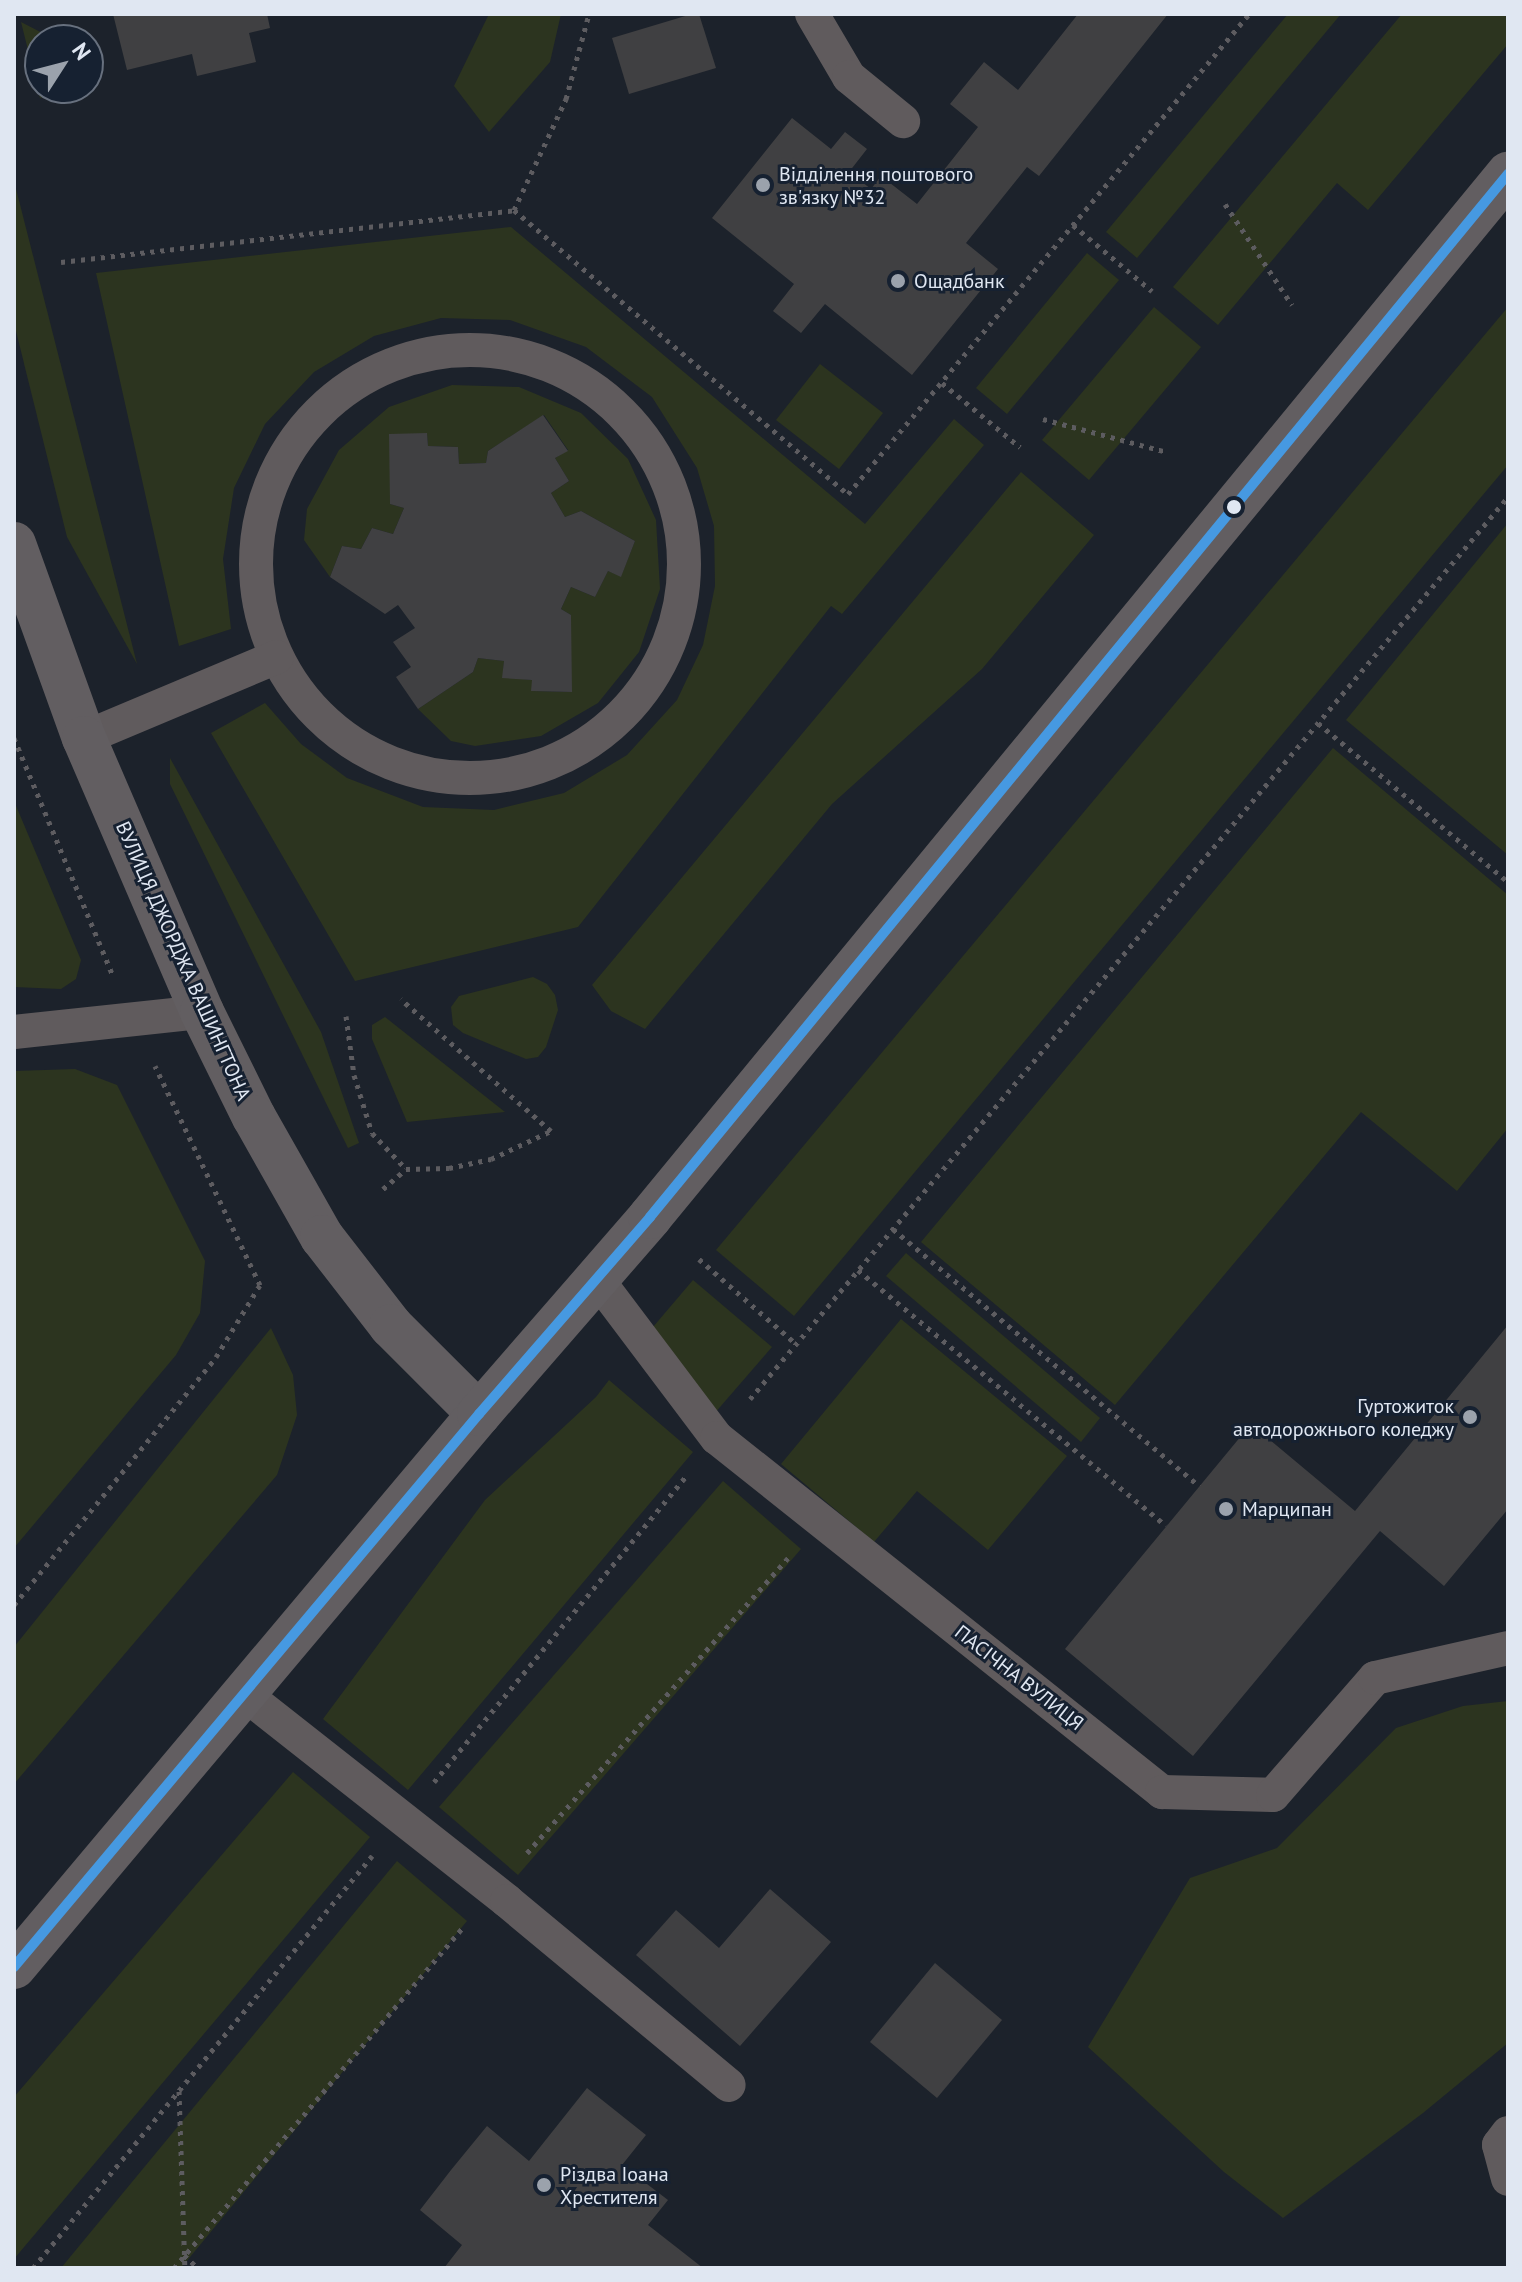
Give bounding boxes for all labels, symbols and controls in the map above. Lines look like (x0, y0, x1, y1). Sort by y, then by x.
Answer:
north arrow (24, 24, 104, 104)
text: N (66, 37, 97, 65)
place label: Відділення поштового зв'язку №32 (779, 162, 973, 209)
marker: Відділення поштового зв'язку №32 (754, 176, 772, 194)
place label: Ощадбанк (914, 269, 1004, 293)
marker: Ощадбанк (889, 272, 907, 290)
unlabelled marker (1226, 499, 1242, 515)
street label: ВУЛИЦЯ ДЖОРДЖА ВАШИНГТОНА (110, 817, 256, 1105)
place label: Гуртожиток автодорожнього коледжу (1233, 1394, 1454, 1441)
marker: Гуртожиток автодорожнього коледжу (1461, 1408, 1479, 1426)
place label: Марципан (1242, 1497, 1332, 1521)
marker: Марципан (1217, 1500, 1235, 1518)
street label: ПАСІЧНА ВУЛИЦЯ (950, 1620, 1088, 1736)
place label: Різдва Іоана Хрестителя (560, 2162, 669, 2209)
marker: Різдва Іоана Хрестителя (535, 2176, 553, 2194)

